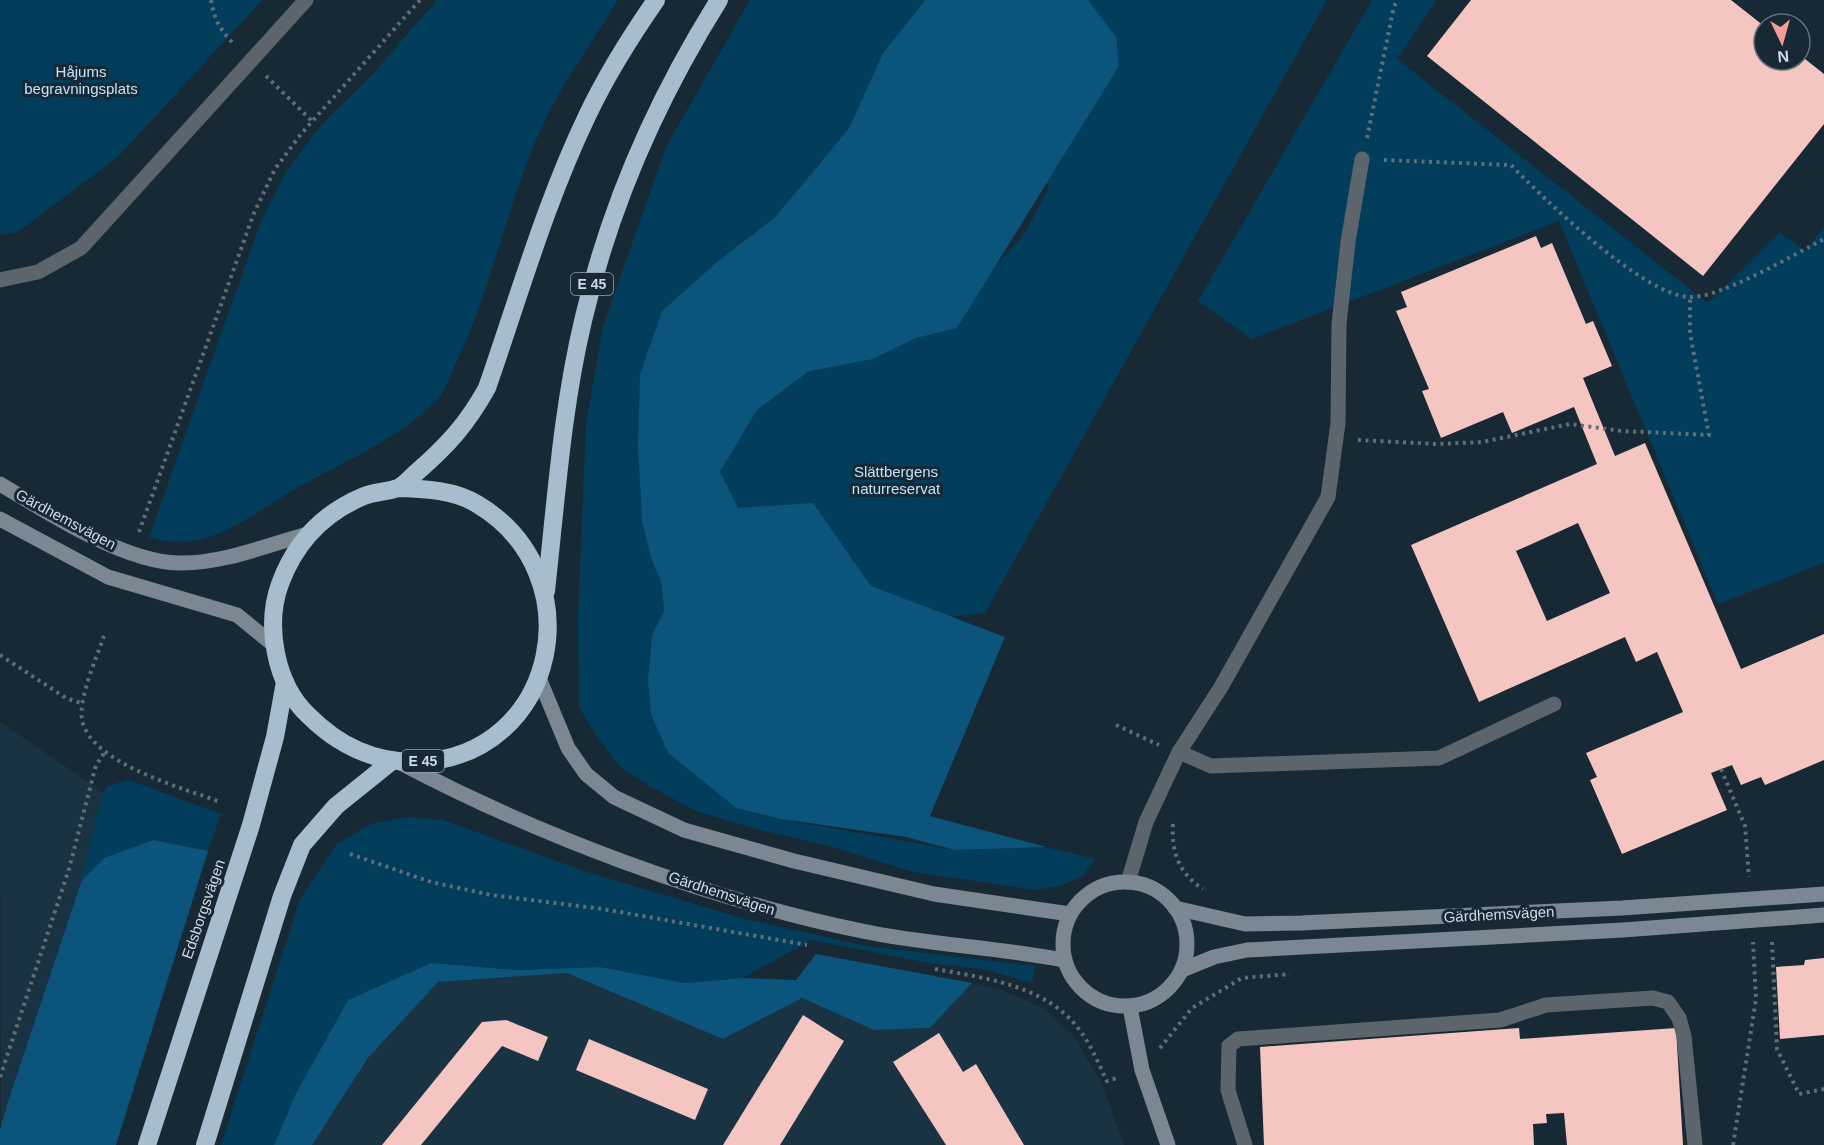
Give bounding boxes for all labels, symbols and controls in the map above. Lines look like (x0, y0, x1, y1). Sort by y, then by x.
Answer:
north arrow (1752, 12, 1812, 72)
text: N (1777, 47, 1790, 65)
park label: Håjums begravningsplats (24, 63, 138, 97)
road number: E 45 (571, 273, 613, 295)
park label: Slättbergens naturreservat (852, 463, 941, 497)
street label: Gärdhemsvägen (13, 485, 119, 553)
road number: E 45 (402, 750, 444, 772)
street label: Edsborgsvägen (178, 857, 228, 961)
street label: Gärdhemsvägen (667, 868, 777, 918)
street label: Gärdhemsvägen (1443, 903, 1555, 925)

